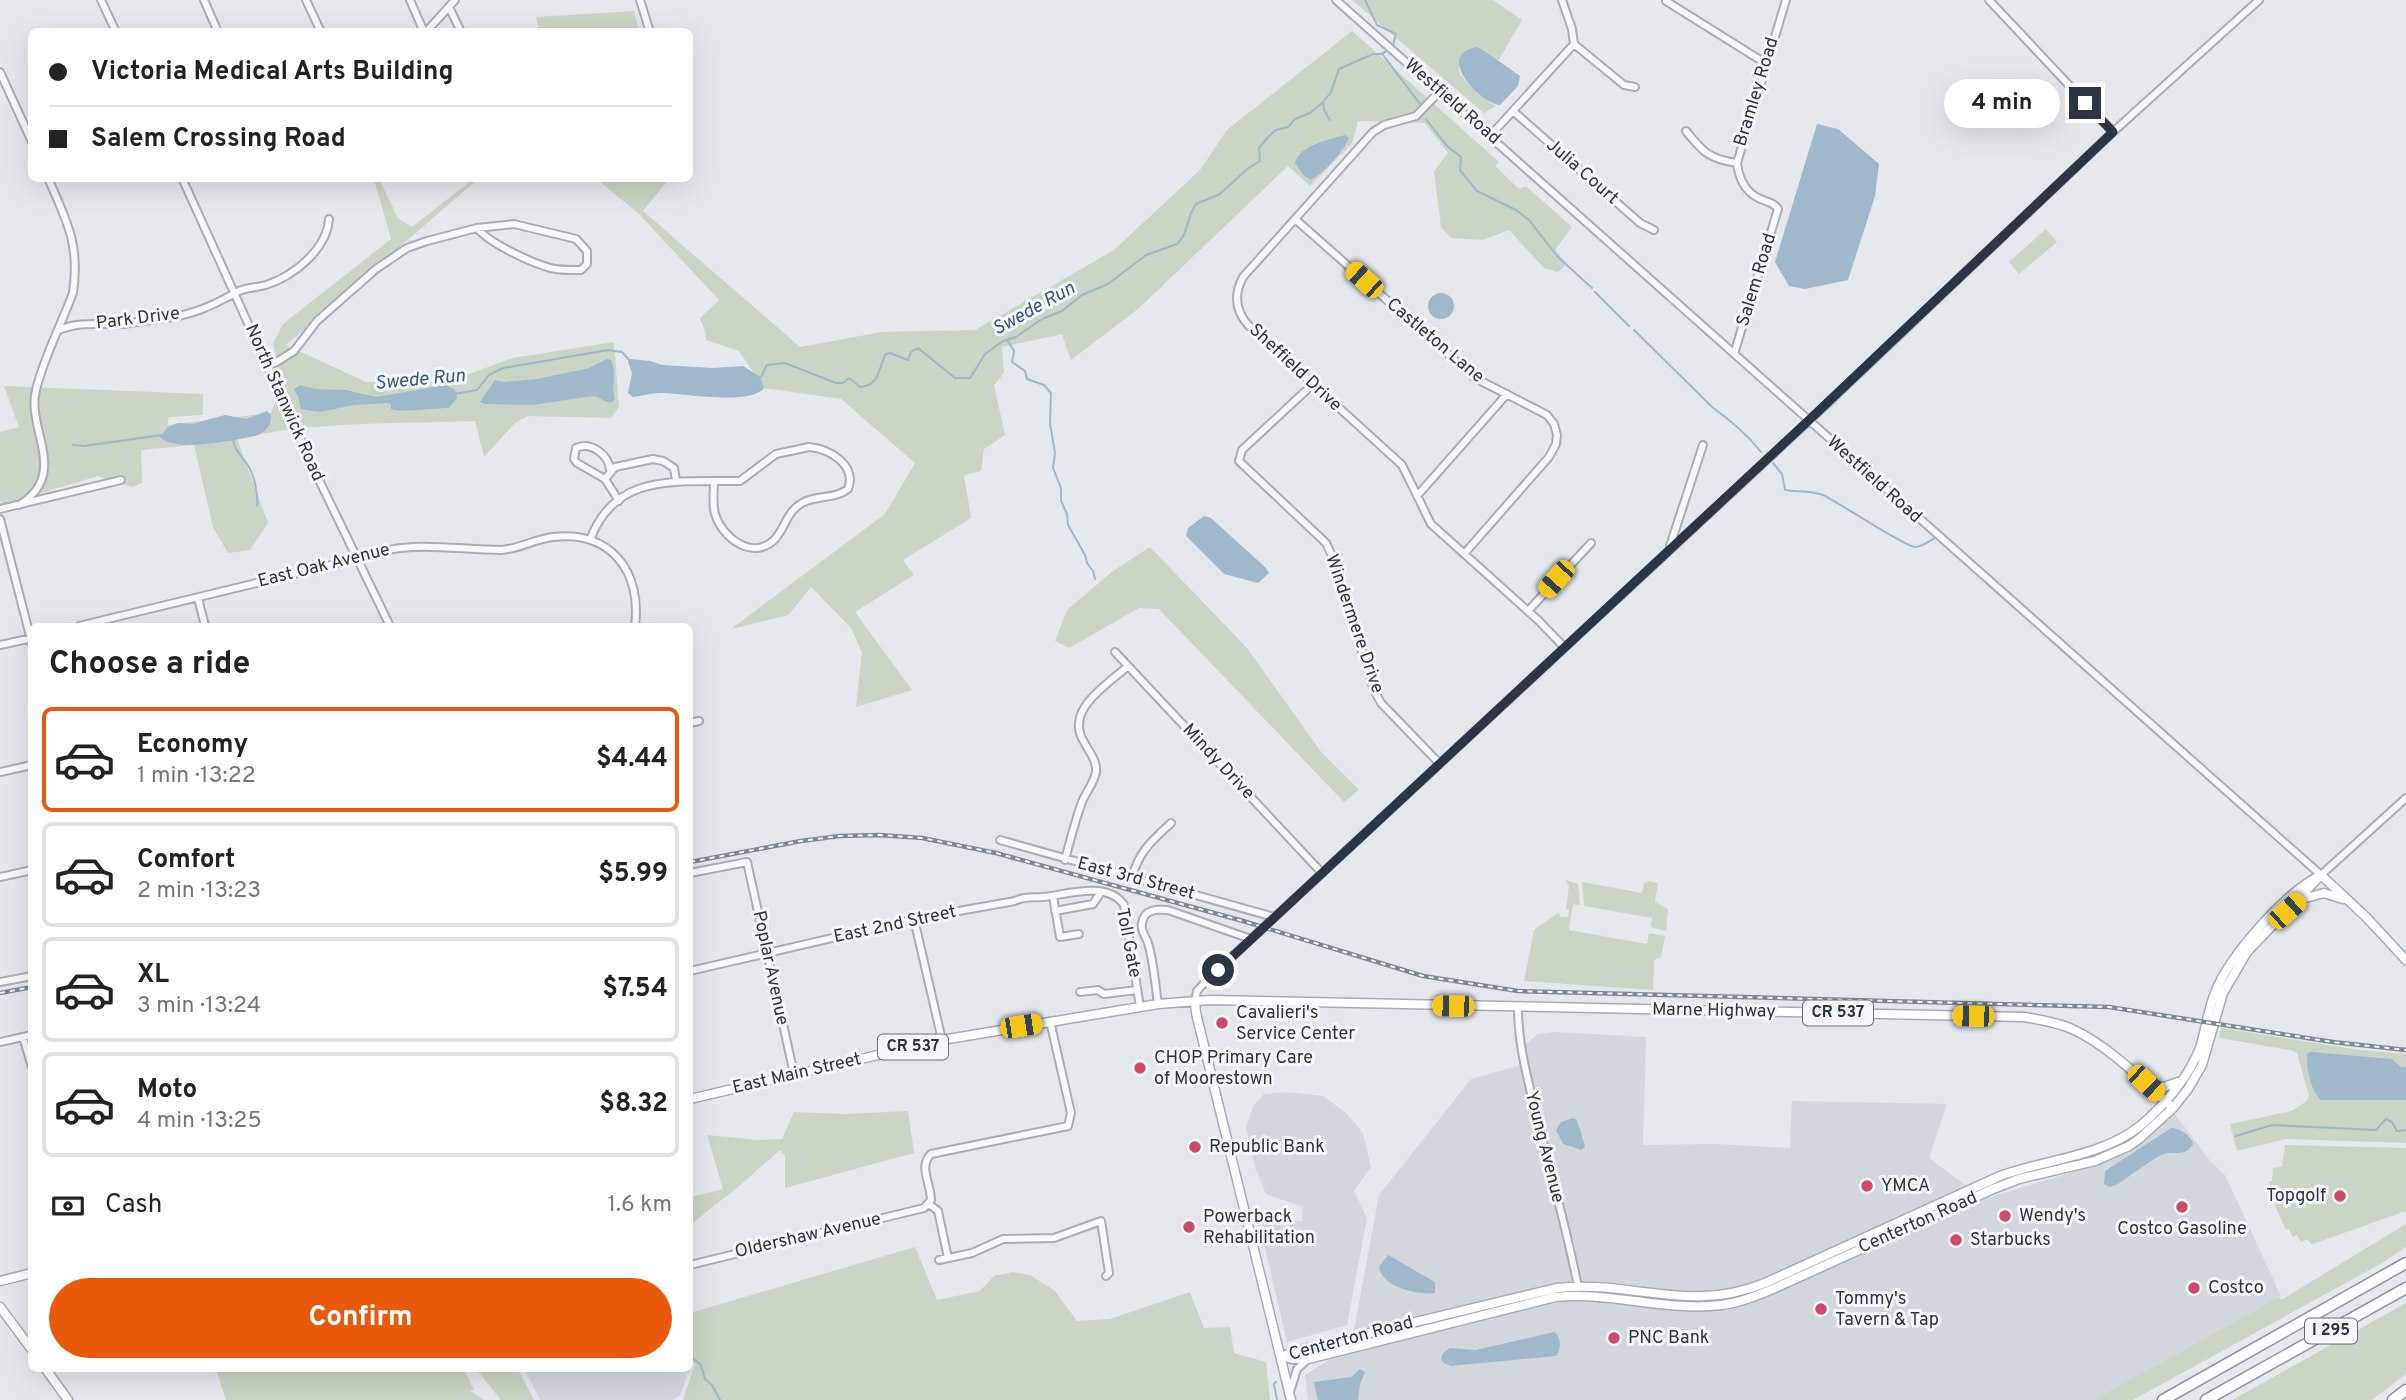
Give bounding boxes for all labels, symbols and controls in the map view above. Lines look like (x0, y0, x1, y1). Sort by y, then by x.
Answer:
street label: Bramley Road (1729, 35, 1785, 149)
street label: Westfield Road (1399, 54, 1505, 150)
text: Victoria Medical Arts Building (91, 56, 453, 89)
callout: 4 min (1945, 78, 2060, 128)
route end (2069, 87, 2101, 119)
text: 4 min (1972, 89, 2032, 118)
text: Salem Crossing Road (91, 123, 346, 156)
street label: Julia Court (1541, 134, 1623, 210)
street label: Salem Road (1732, 231, 1782, 329)
car (1342, 258, 1387, 302)
water label: Swede Run (989, 276, 1080, 341)
street label: Castleton Lane (1381, 293, 1489, 389)
street label: Park Drive (95, 302, 181, 336)
street label: Sheffield Drive (1244, 319, 1346, 417)
street label: North Stanwick Road (239, 321, 329, 485)
water label: Swede Run (374, 364, 467, 396)
street label: Westfield Road (1822, 431, 1926, 529)
street label: East Oak Avenue (256, 539, 392, 593)
street label: Windermere Drive (1319, 551, 1389, 697)
car (1535, 556, 1578, 602)
text: Choose a ride (49, 645, 250, 685)
street label: Mindy Drive (1177, 719, 1259, 805)
icon: car (53, 728, 116, 791)
text: Economy (137, 729, 248, 762)
text: $4.44 (596, 743, 668, 776)
text: 1 min · 13:22 (137, 762, 256, 791)
icon: car (53, 843, 116, 906)
text: Comfort (137, 844, 235, 877)
street label: East 3rd Street (1075, 852, 1197, 906)
text: $5.99 (598, 858, 668, 891)
text: 2 min · 13:23 (137, 877, 261, 906)
car (2265, 889, 2310, 933)
street label: East 2nd Street (832, 901, 958, 949)
street label: Toll Gate (1110, 906, 1146, 980)
street label: Poplar Avenue (747, 909, 793, 1027)
route start (1202, 954, 1234, 986)
icon: car (53, 958, 116, 1021)
text: XL (137, 959, 169, 992)
text: $7.54 (602, 973, 668, 1006)
text: 3 min · 13:24 (137, 992, 261, 1021)
car (1432, 995, 1475, 1017)
street label: Marne Highway (1652, 998, 1776, 1024)
road number: CR 537 (1803, 1001, 1873, 1026)
place label: Cavalieri's Service Center (1236, 1002, 1355, 1046)
car (1952, 1005, 1995, 1027)
car (999, 1012, 1044, 1040)
marker: Cavalieri's Service Center (1214, 1015, 1230, 1031)
road number: CR 537 (878, 1035, 948, 1060)
place label: CHOP Primary Care of Moorestown (1154, 1047, 1313, 1091)
street label: East Main Street (730, 1048, 864, 1100)
marker: CHOP Primary Care of Moorestown (1132, 1060, 1148, 1076)
car (2124, 1061, 2169, 1105)
icon: car (53, 1073, 116, 1136)
text: Moto (137, 1074, 197, 1107)
text: $8.32 (599, 1088, 668, 1121)
street label: Young Avenue (1519, 1089, 1569, 1205)
text: 4 min · 13:25 (137, 1107, 262, 1136)
place label: Republic Bank (1209, 1136, 1325, 1159)
marker: Republic Bank (1187, 1139, 1203, 1155)
place label: YMCA (1881, 1175, 1930, 1198)
marker: YMCA (1859, 1178, 1875, 1194)
place label: Topgolf (2266, 1185, 2326, 1208)
street label: Centerton Road (1855, 1186, 1981, 1260)
icon: cash (49, 1187, 87, 1225)
marker: Topgolf (2332, 1188, 2348, 1204)
text: Cash (105, 1189, 162, 1222)
text: 1.6 km (607, 1191, 672, 1220)
marker: Costco Gasoline (2174, 1199, 2190, 1215)
place label: Wendy's (2019, 1205, 2086, 1228)
place label: Powerback Rehabilitation (1203, 1206, 1315, 1250)
street label: Oldershaw Avenue (733, 1208, 883, 1264)
marker: Wendy's (1997, 1208, 2013, 1224)
place label: Costco Gasoline (2117, 1218, 2247, 1241)
marker: Powerback Rehabilitation (1181, 1219, 1197, 1235)
place label: Starbucks (1970, 1229, 2051, 1252)
marker: Starbucks (1948, 1232, 1964, 1248)
place label: Costco (2208, 1277, 2264, 1300)
button: Confirm (49, 1278, 672, 1358)
marker: Costco (2186, 1280, 2202, 1296)
place label: Tommy's Tavern & Tap (1835, 1288, 1939, 1332)
marker: Tommy's Tavern & Tap (1813, 1301, 1829, 1317)
street label: Centerton Road (1286, 1311, 1416, 1367)
road number: I 295 (2305, 1318, 2357, 1344)
place label: PNC Bank (1628, 1327, 1709, 1350)
marker: PNC Bank (1606, 1330, 1622, 1346)

